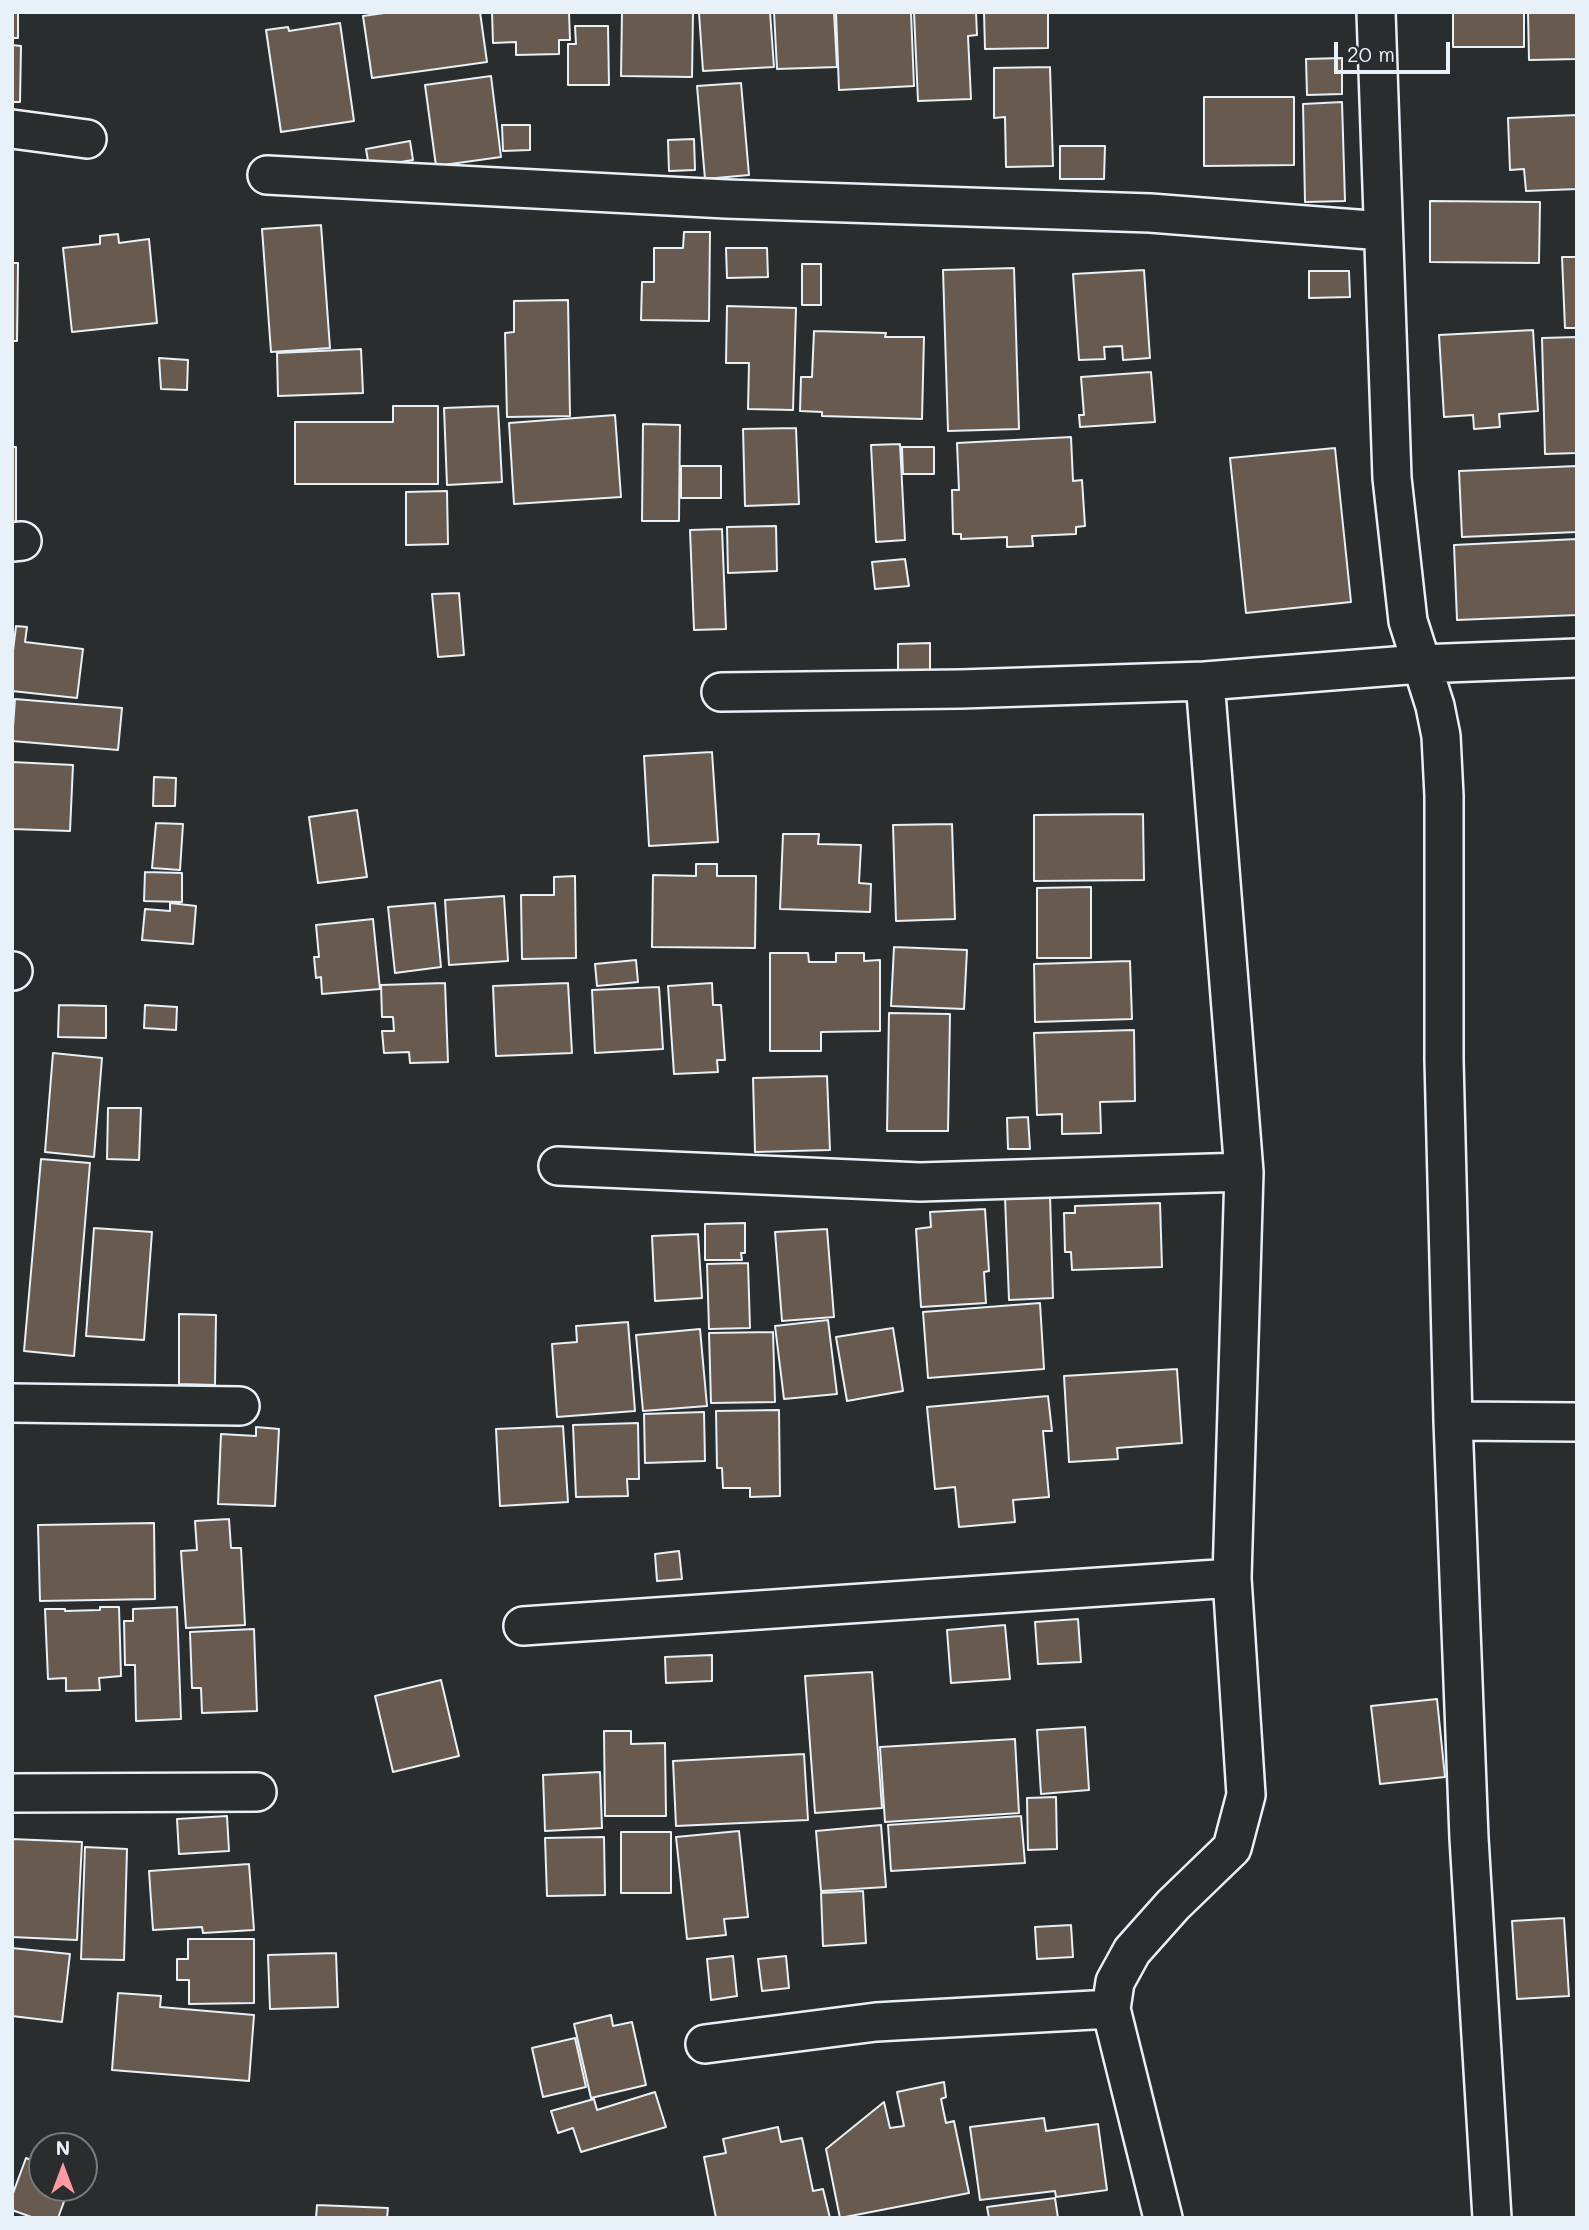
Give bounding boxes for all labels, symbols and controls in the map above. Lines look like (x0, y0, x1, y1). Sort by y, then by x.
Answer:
scale bar (1337, 28, 1452, 72)
text: 20 m (1347, 40, 1395, 67)
north arrow (28, 2132, 98, 2202)
text: N (56, 2135, 70, 2160)

